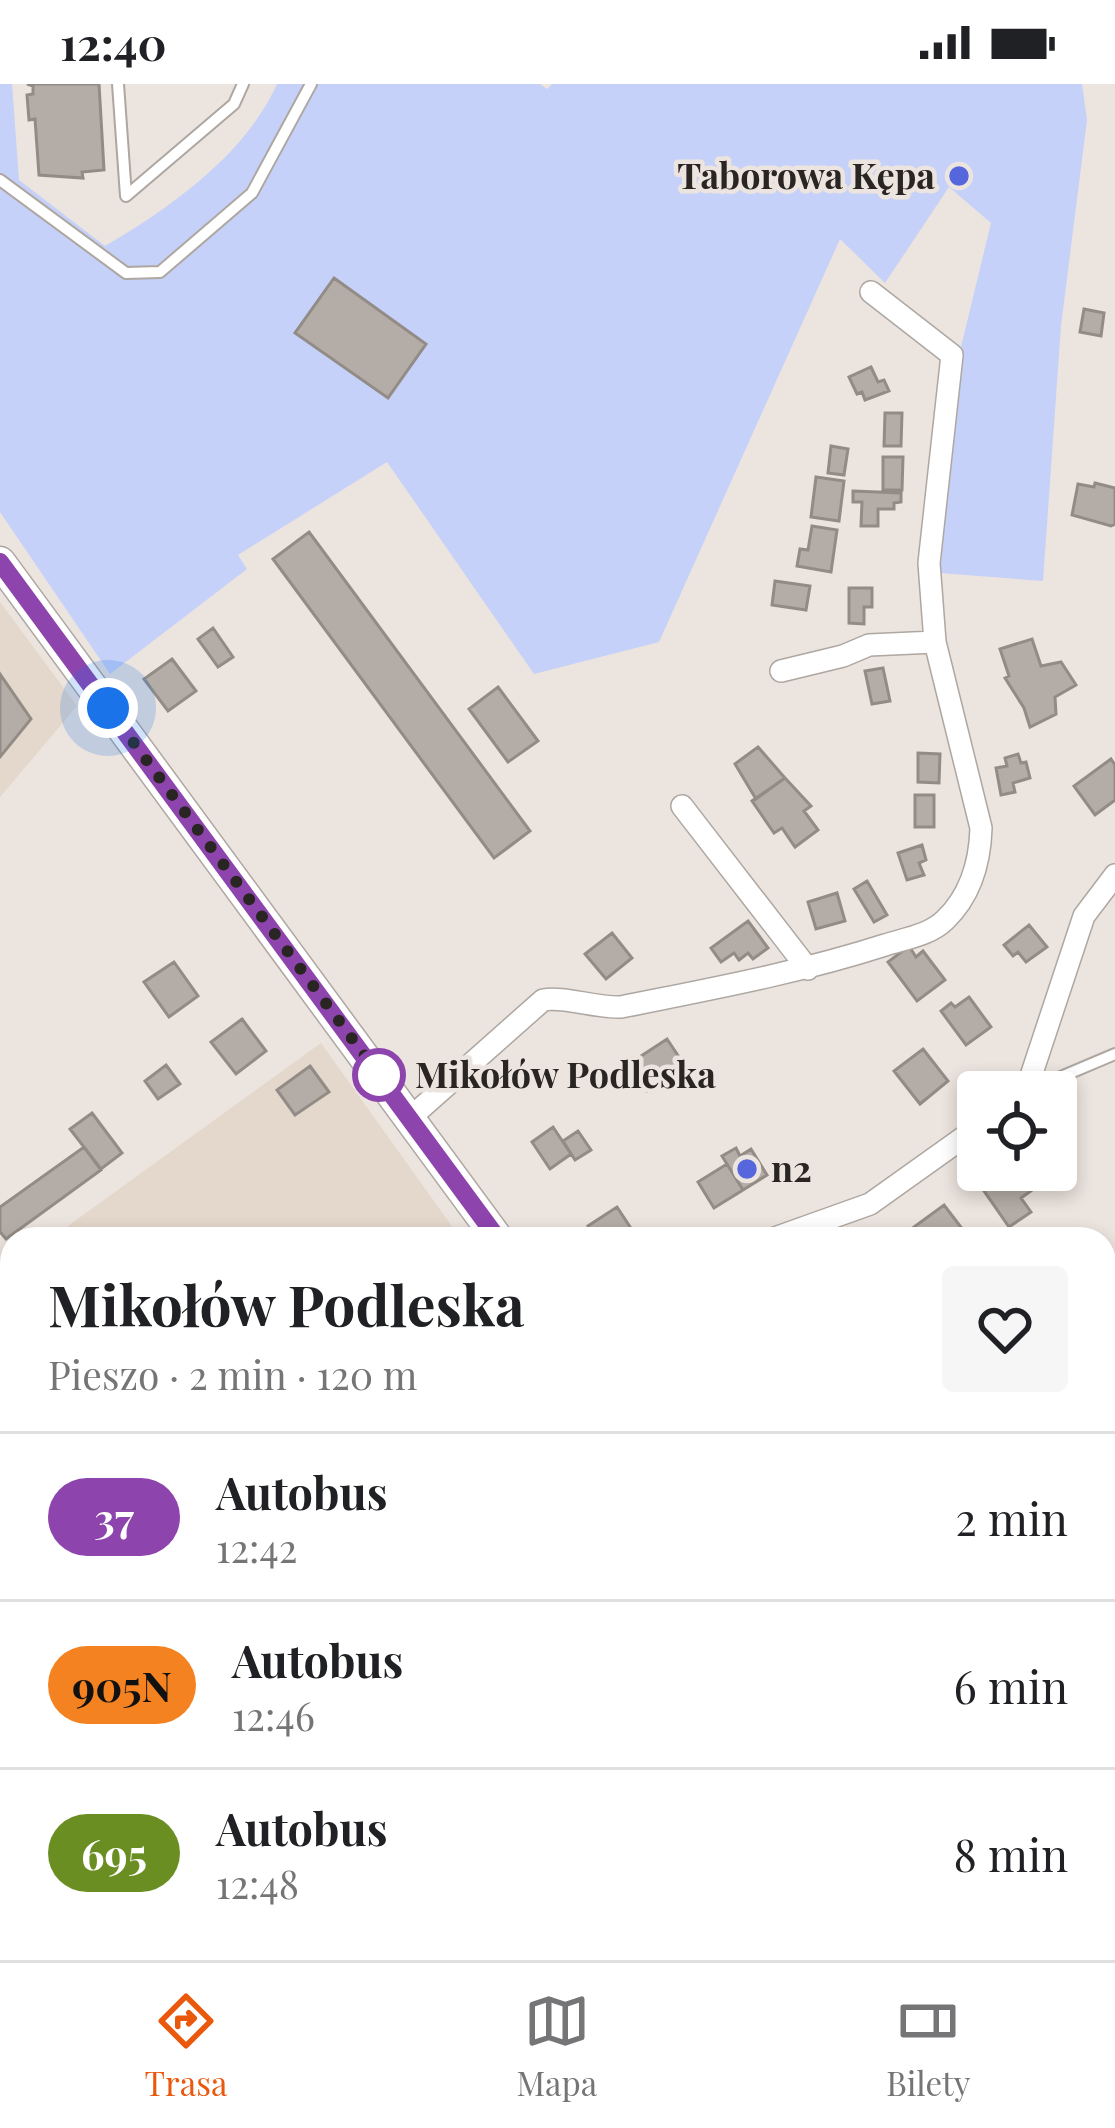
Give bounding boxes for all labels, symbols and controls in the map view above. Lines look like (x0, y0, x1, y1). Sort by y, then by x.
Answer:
text: 12:40 (60, 12, 167, 72)
place label: Taborowa Kępa (677, 150, 935, 198)
marker: Taborowa Kępa (946, 163, 972, 189)
your location (78, 678, 138, 738)
place label: Mikołów Podleska (415, 1049, 716, 1097)
marker: Mikołów Podleska (354, 1050, 404, 1100)
map controls (957, 1071, 1077, 1191)
button: locate (957, 1071, 1077, 1191)
place label: n2 (771, 1143, 812, 1191)
marker: n2 (734, 1156, 760, 1182)
text: Mikołów Podleska (48, 1265, 524, 1341)
button: heart (942, 1266, 1068, 1392)
text: Pieszo · 2 min · 120 m (48, 1348, 417, 1400)
text: Autobus (216, 1461, 387, 1521)
text: 2 min (955, 1487, 1068, 1547)
text: 37 (94, 1489, 134, 1545)
text: 12:42 (216, 1521, 297, 1573)
text: Autobus (232, 1629, 403, 1689)
text: 6 min (954, 1655, 1068, 1715)
text: 905N (72, 1657, 172, 1713)
text: 12:46 (232, 1689, 315, 1741)
text: Autobus (216, 1797, 387, 1857)
text: 8 min (953, 1823, 1068, 1883)
text: 695 (81, 1825, 147, 1881)
text: 12:48 (216, 1857, 299, 1909)
tab: Trasa (145, 1988, 227, 2104)
tab: Mapa (517, 1988, 597, 2104)
tab: Bilety (886, 1988, 970, 2104)

